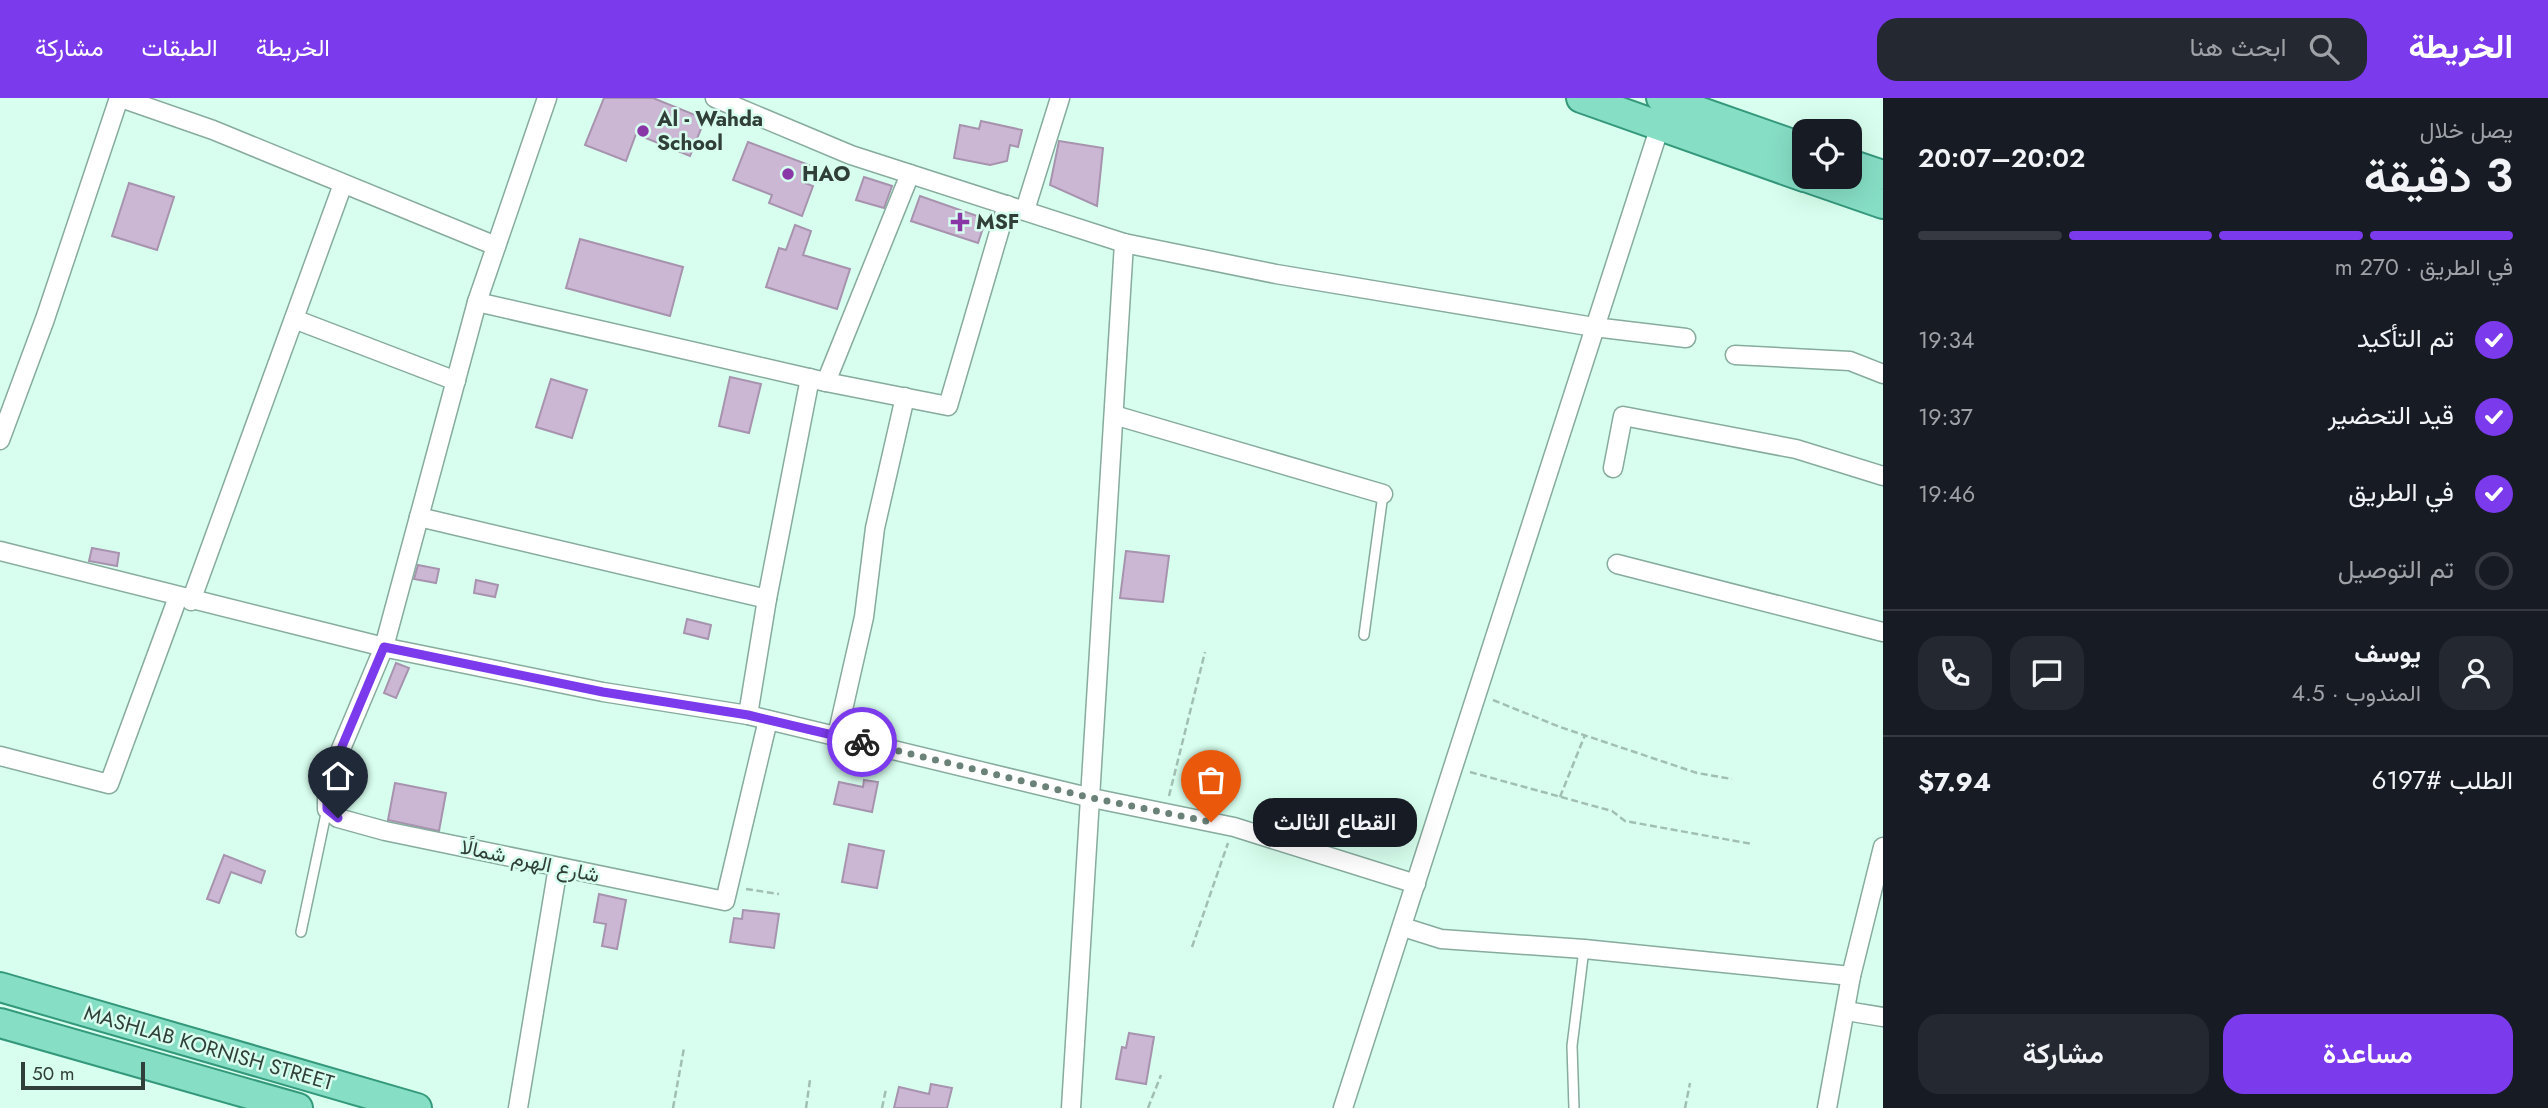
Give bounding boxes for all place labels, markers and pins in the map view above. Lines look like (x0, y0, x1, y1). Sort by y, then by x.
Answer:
place label: Al - Wahda School (656, 104, 763, 158)
marker: Al - Wahda School (635, 123, 651, 139)
place label: HAO (802, 159, 851, 189)
marker: HAO (780, 166, 796, 182)
place label: MSF (976, 207, 1019, 237)
marker: MSF (950, 212, 970, 232)
pin (308, 746, 368, 818)
pin (1181, 750, 1241, 822)
callout: القطاع الثالث (1253, 798, 1418, 846)

